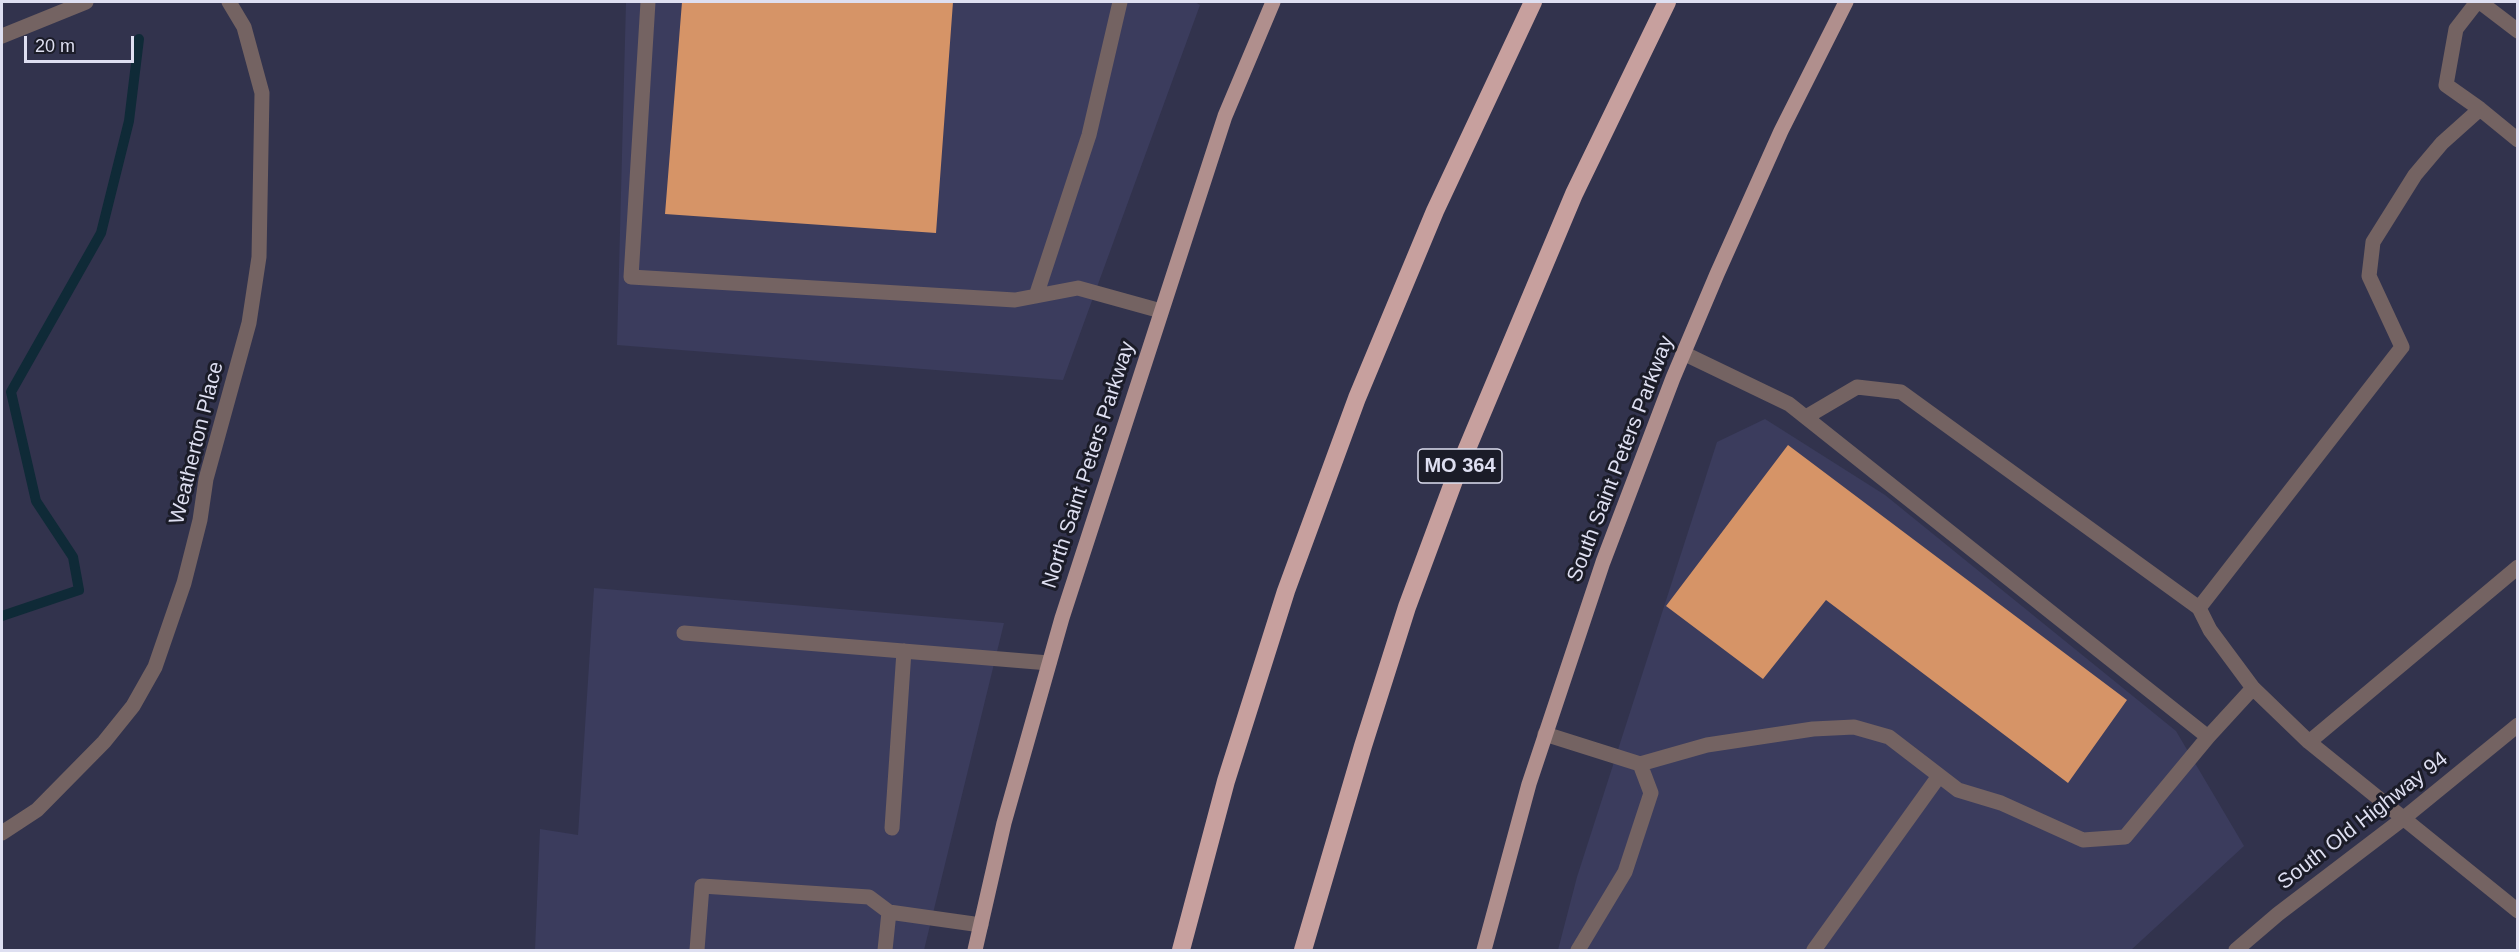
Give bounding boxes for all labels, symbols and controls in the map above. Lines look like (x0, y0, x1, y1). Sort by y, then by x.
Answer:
scale bar (27, 24, 136, 62)
text: 20 m (35, 36, 75, 56)
street label: South Saint Peters Parkway (1562, 332, 1680, 586)
street label: North Saint Peters Parkway (1037, 338, 1141, 592)
street label: Weatherton Place (165, 359, 229, 527)
road number: MO 364 (1418, 449, 1502, 483)
street label: South Old Highway 94 (2273, 747, 2453, 895)

